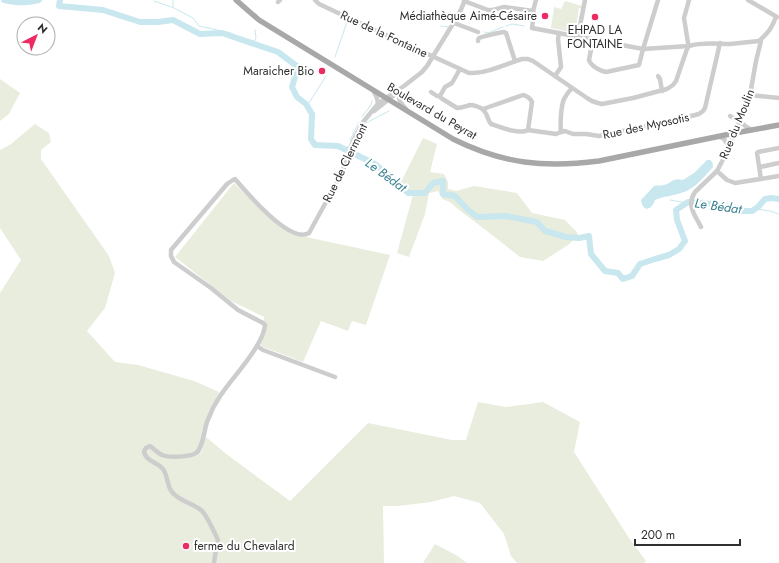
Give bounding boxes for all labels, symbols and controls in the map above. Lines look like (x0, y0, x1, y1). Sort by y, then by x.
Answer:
street label: Rue de la Fontaine (337, 6, 431, 62)
place label: Médiathèque Aimé-Césaire (400, 7, 537, 25)
marker: Médiathèque Aimé-Césaire (540, 11, 550, 21)
marker: EHPAD LA FONTAINE (590, 12, 600, 22)
north arrow (16, 16, 56, 56)
text: N (34, 20, 51, 37)
place label: EHPAD LA FONTAINE (567, 21, 623, 53)
place label: Maraicher Bio (243, 62, 314, 80)
marker: Maraicher Bio (317, 66, 327, 76)
street label: Boulevard du Peyrat (384, 78, 480, 144)
street label: Rue du Moulin (715, 86, 759, 162)
street label: Rue des Myosotis (601, 108, 691, 144)
street label: Rue de Clermont (318, 120, 372, 206)
water label: Le Bédat (361, 153, 411, 197)
water label: Le Bédat (693, 193, 744, 219)
scale bar (635, 521, 740, 547)
text: 200 m (641, 526, 675, 544)
place label: ferme du Chevalard (194, 537, 295, 555)
marker: ferme du Chevalard (181, 541, 191, 551)

